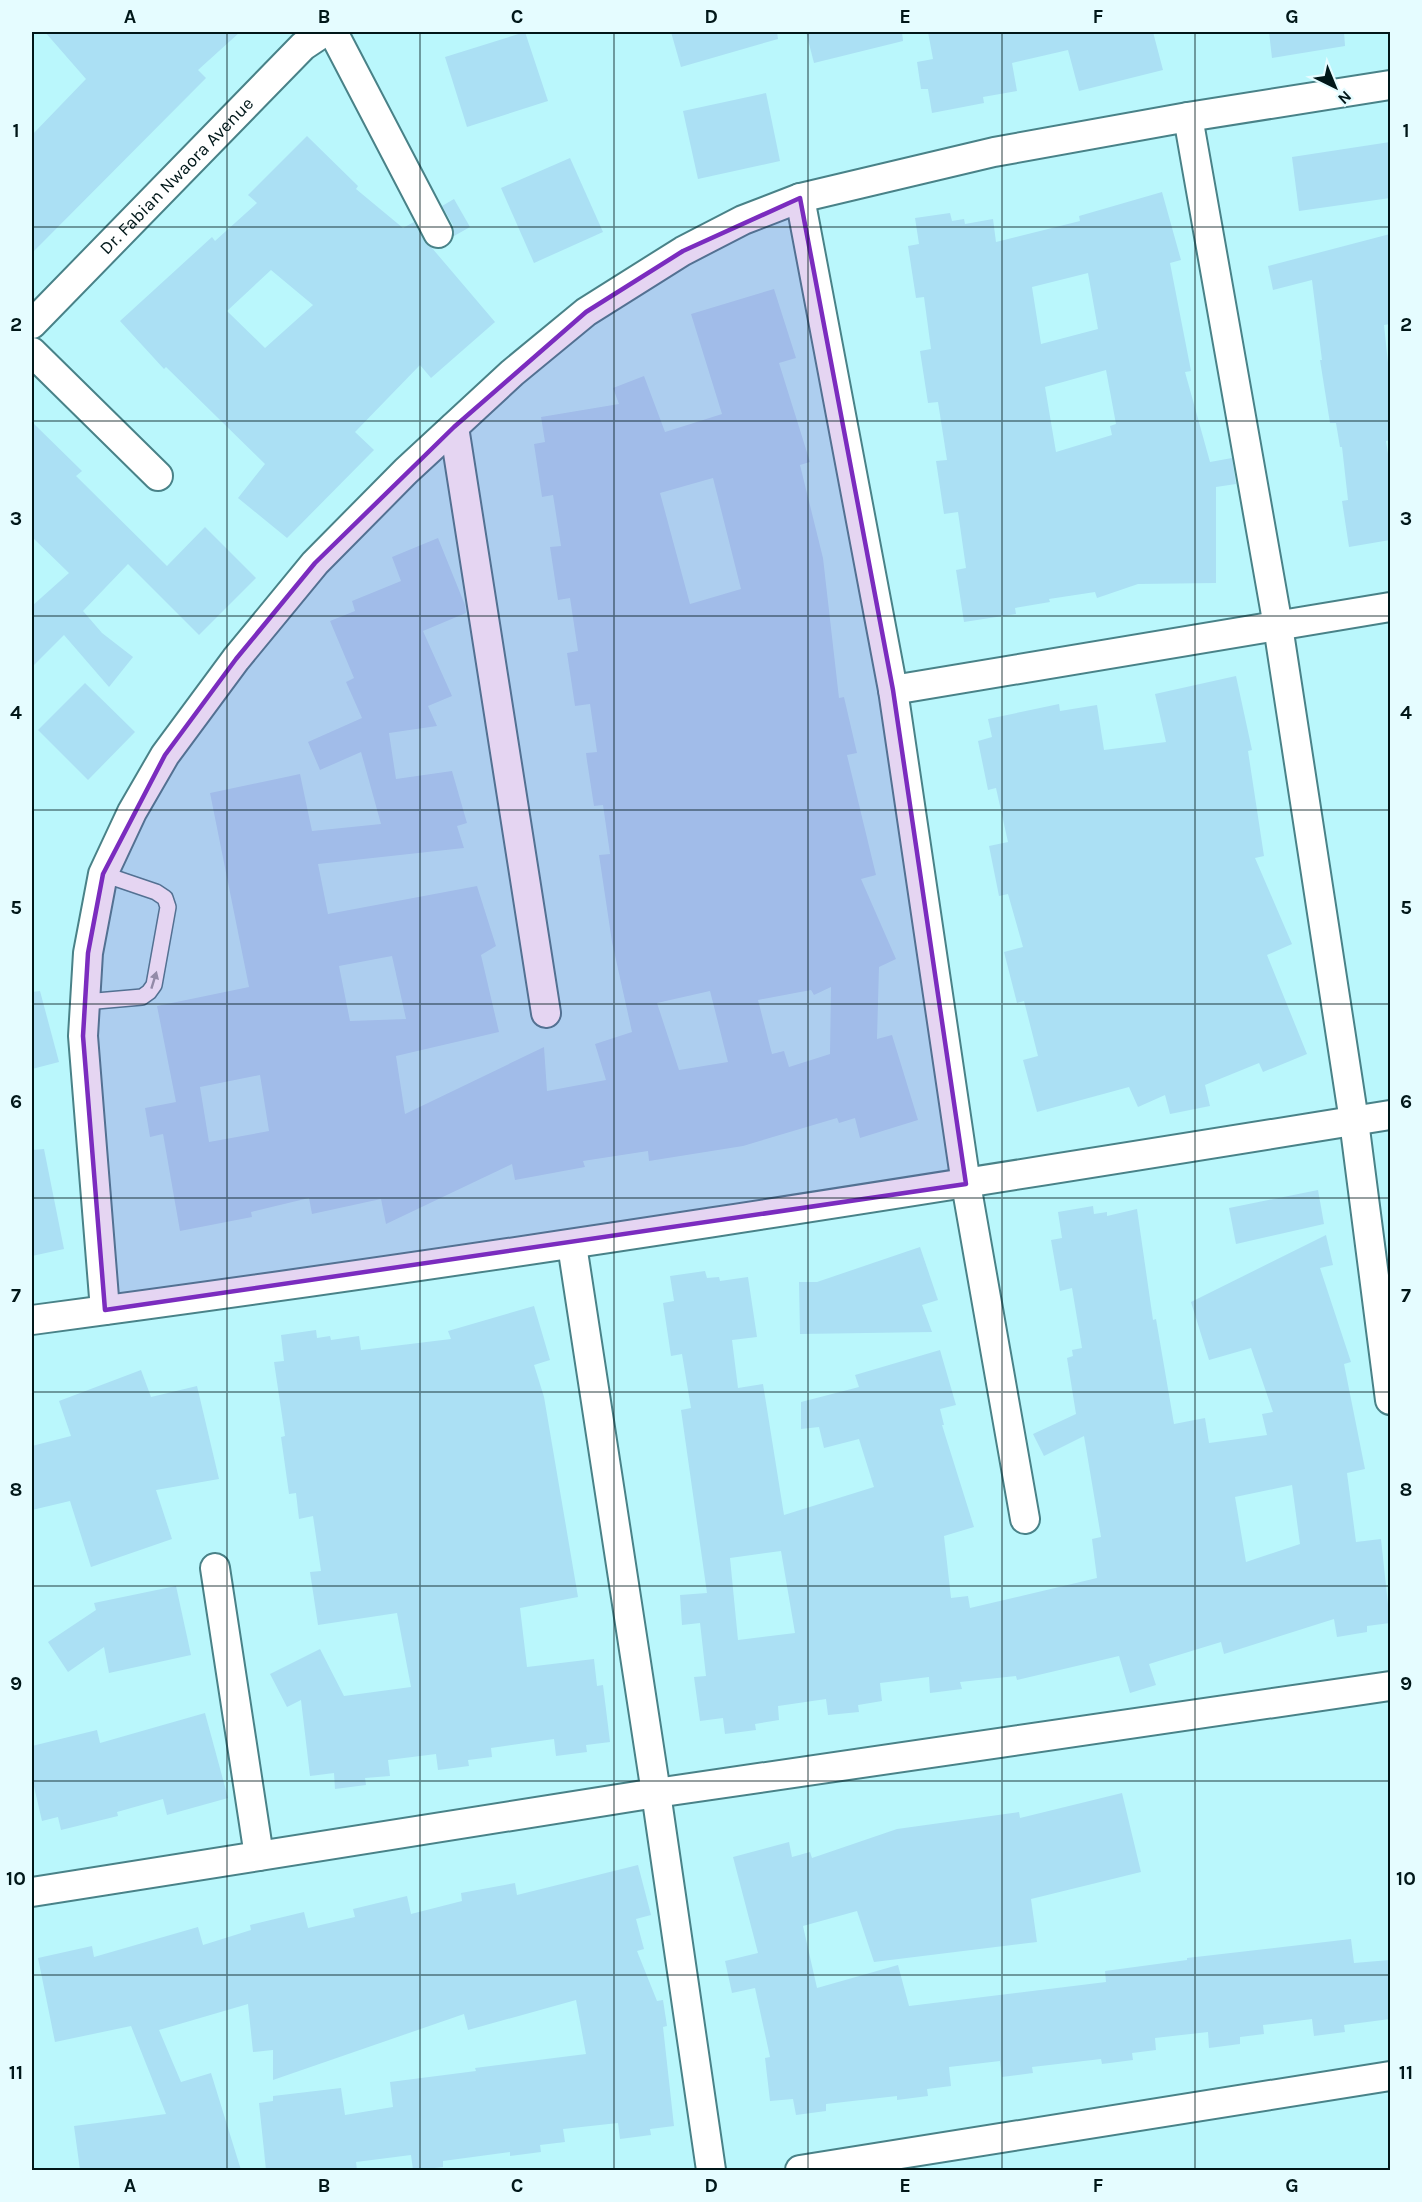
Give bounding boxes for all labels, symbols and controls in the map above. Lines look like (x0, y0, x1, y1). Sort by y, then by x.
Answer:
text: A (124, 5, 137, 28)
text: B (318, 5, 330, 28)
text: C (511, 5, 523, 28)
text: D (704, 5, 718, 28)
text: E (899, 5, 911, 28)
text: F (1093, 5, 1104, 28)
text: G (1285, 5, 1299, 28)
north arrow (1305, 57, 1365, 117)
text: N (1334, 87, 1356, 108)
street label: Dr. Fabian Nwaora Avenue (95, 93, 258, 259)
text: 1 (12, 119, 20, 142)
text: 1 (1402, 119, 1410, 142)
text: 2 (10, 313, 22, 336)
text: 2 (1400, 313, 1412, 336)
text: 3 (10, 507, 22, 530)
text: 3 (1400, 507, 1412, 530)
text: 4 (10, 701, 22, 724)
text: 4 (1400, 701, 1412, 724)
text: 5 (10, 896, 22, 919)
text: 5 (1400, 896, 1412, 919)
one-way arrow (150, 971, 159, 989)
text: 6 (10, 1090, 22, 1113)
text: 6 (1400, 1090, 1412, 1113)
text: 7 (11, 1284, 21, 1307)
text: 7 (1401, 1284, 1411, 1307)
text: 8 (10, 1478, 22, 1501)
text: 8 (1400, 1478, 1412, 1501)
text: 9 (10, 1672, 22, 1695)
text: 9 (1400, 1672, 1412, 1695)
text: 10 (6, 1867, 26, 1890)
text: 10 (1396, 1867, 1416, 1890)
text: 11 (9, 2061, 23, 2084)
text: 11 (1399, 2061, 1413, 2084)
text: A (124, 2174, 137, 2197)
text: B (318, 2174, 330, 2197)
text: C (511, 2174, 523, 2197)
text: D (704, 2174, 718, 2197)
text: E (899, 2174, 911, 2197)
text: F (1093, 2174, 1104, 2197)
text: G (1285, 2174, 1299, 2197)

